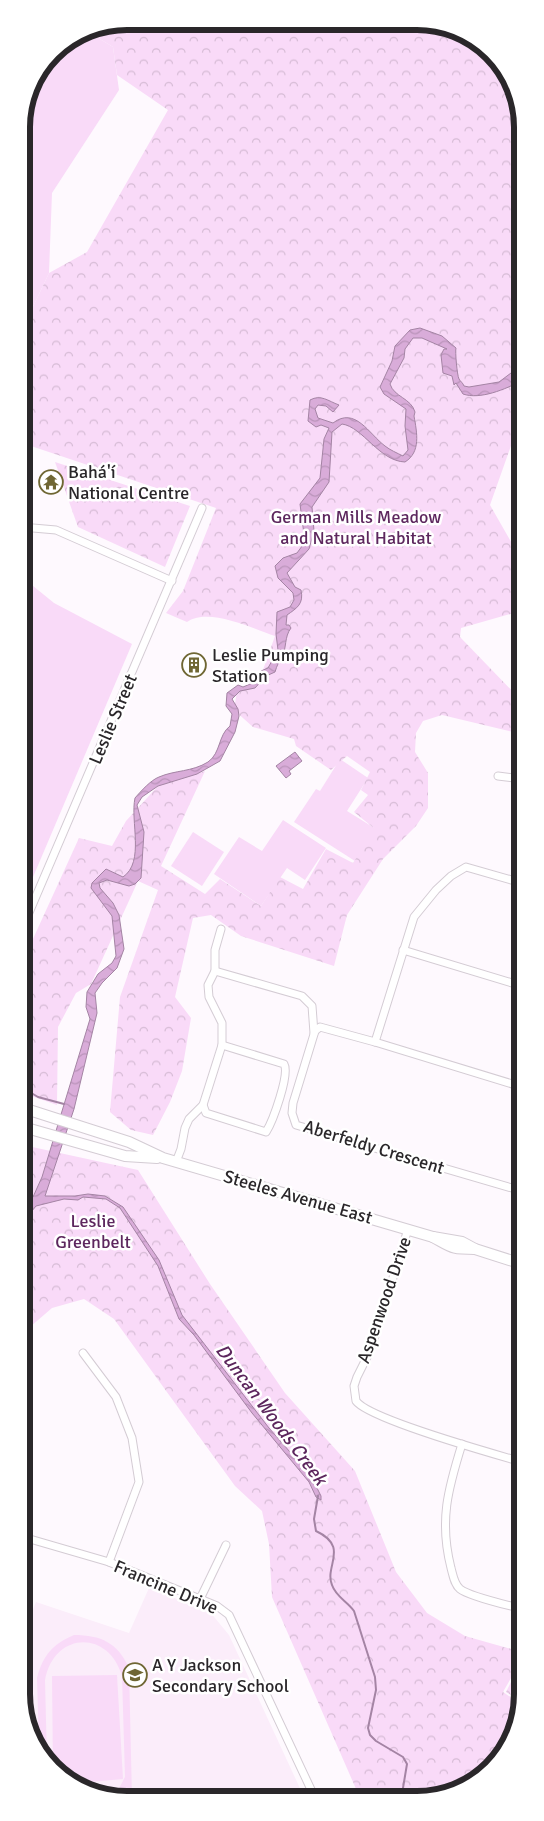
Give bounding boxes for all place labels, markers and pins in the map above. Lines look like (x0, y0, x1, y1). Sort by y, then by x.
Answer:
place label: Bahá'í National Centre (68, 461, 189, 504)
temple icon: Bahá'í National Centre (38, 469, 64, 495)
place label: Leslie Pumping Station (212, 644, 329, 687)
building icon: Leslie Pumping Station (181, 652, 207, 678)
place label: A Y Jackson Secondary School (152, 1654, 289, 1697)
school or university icon: A Y Jackson Secondary School (122, 1662, 148, 1688)

